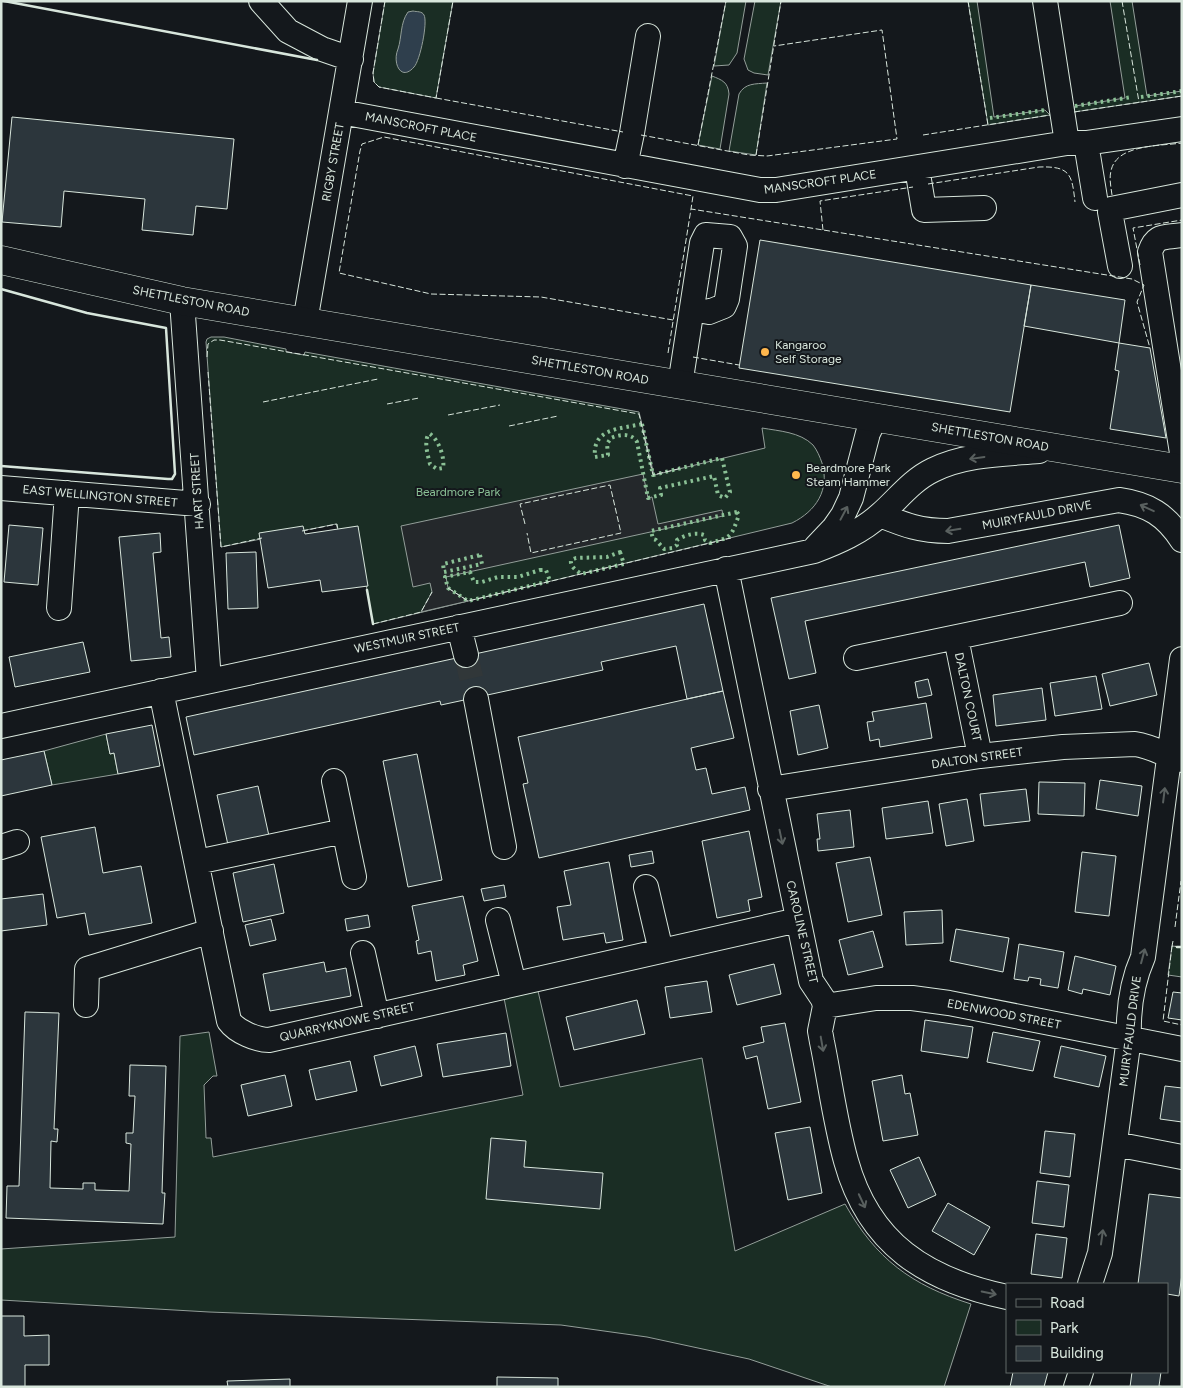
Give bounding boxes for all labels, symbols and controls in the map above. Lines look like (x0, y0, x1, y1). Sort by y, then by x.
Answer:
street label: MANSCROFT PLACE (364, 109, 478, 145)
street label: RIGBY STREET (319, 121, 347, 202)
street label: MANSCROFT PLACE (763, 167, 877, 197)
street label: SHETTLESTON ROAD (131, 283, 251, 319)
place label: Kangaroo Self Storage (775, 338, 842, 366)
marker: Kangaroo Self Storage (759, 346, 771, 358)
street label: SHETTLESTON ROAD (530, 353, 650, 387)
street label: SHETTLESTON ROAD (930, 420, 1050, 454)
street label: HART STREET (187, 452, 207, 530)
one-way arrow (970, 453, 986, 463)
place label: Beardmore Park Steam Hammer (806, 461, 891, 489)
marker: Beardmore Park Steam Hammer (790, 469, 802, 481)
street label: EAST WELLINGTON STREET (22, 482, 178, 510)
park label: Beardmore Park (416, 485, 501, 499)
street label: MUIRYFAULD DRIVE (981, 497, 1093, 533)
one-way arrow (1140, 502, 1155, 512)
one-way arrow (839, 505, 849, 520)
one-way arrow (946, 525, 962, 535)
street label: WESTMUIR STREET (353, 620, 461, 656)
street label: DALTON COURT (952, 651, 984, 743)
street label: DALTON STREET (930, 745, 1024, 771)
one-way arrow (1159, 787, 1169, 803)
one-way arrow (776, 828, 786, 844)
street label: CAROLINE STREET (783, 879, 821, 985)
one-way arrow (1138, 948, 1148, 964)
street label: MUIRYFAULD DRIVE (1116, 975, 1144, 1087)
street label: EDENWOOD STREET (946, 996, 1062, 1032)
street label: QUARRYKNOWE STREET (278, 1000, 416, 1044)
one-way arrow (818, 1035, 828, 1051)
one-way arrow (858, 1193, 867, 1208)
one-way arrow (1097, 1229, 1107, 1245)
legend (1006, 1283, 1168, 1373)
one-way arrow (980, 1289, 996, 1298)
text: Road (1050, 1294, 1085, 1312)
text: Park (1050, 1319, 1079, 1337)
text: Building (1050, 1344, 1104, 1362)

